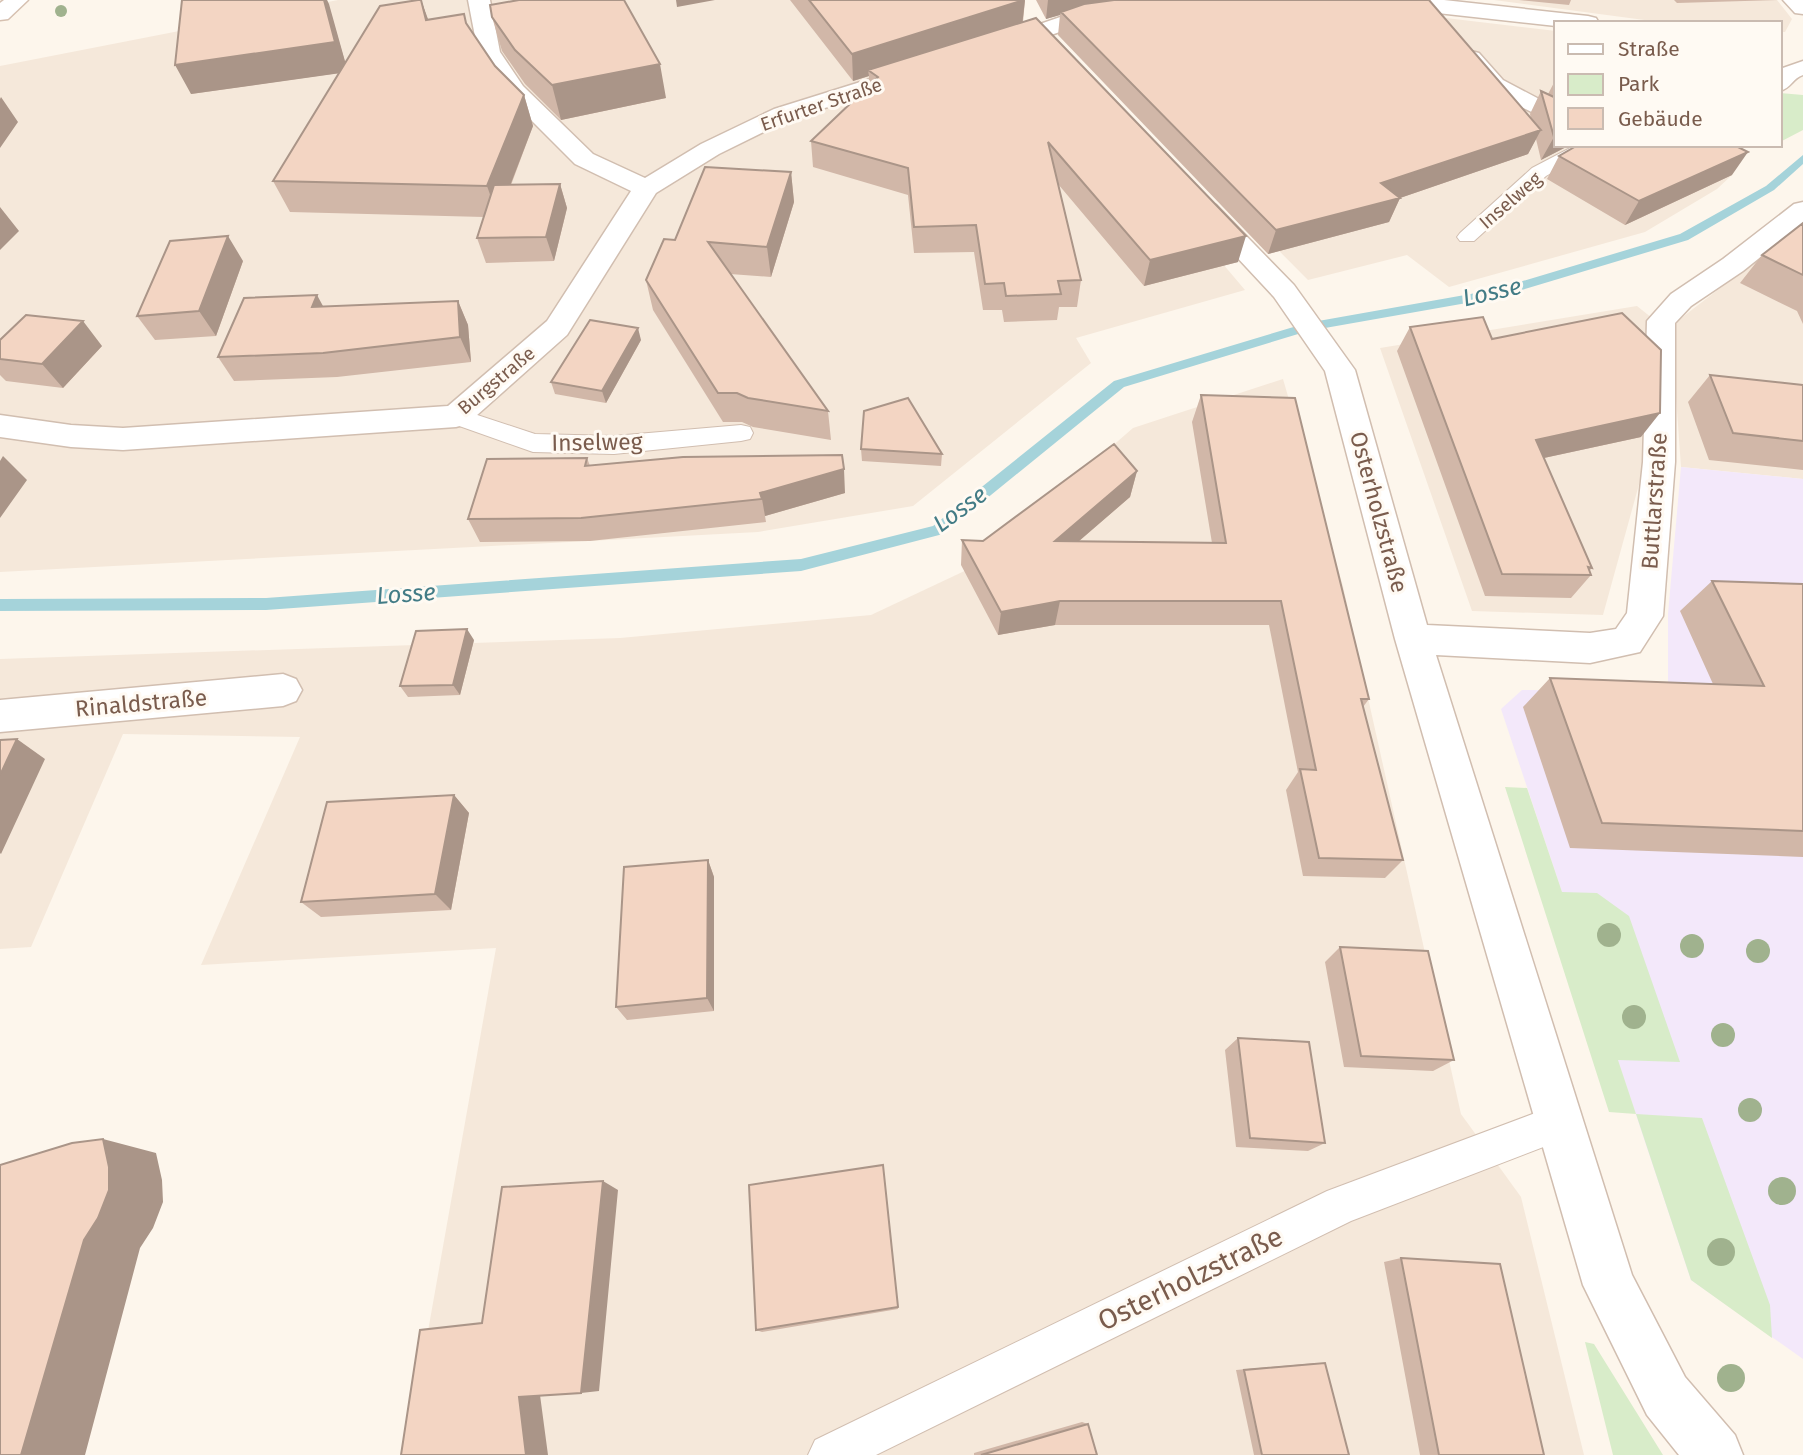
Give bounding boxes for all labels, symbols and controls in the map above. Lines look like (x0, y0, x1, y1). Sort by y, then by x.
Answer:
legend (1554, 21, 1782, 147)
text: Straße (1618, 36, 1680, 62)
text: Park (1618, 71, 1660, 97)
street label: Erfurter Straße (757, 73, 885, 136)
text: Gebäude (1618, 106, 1703, 132)
street label: Inselweg (1474, 167, 1546, 234)
water label: Losse (1460, 272, 1524, 312)
street label: Burgstraße (453, 341, 540, 419)
street label: Inselweg (551, 427, 643, 457)
street label: Osterholzstraße (1344, 428, 1414, 596)
street label: Buttlarstraße (1635, 432, 1673, 570)
water label: Losse (928, 480, 992, 538)
water label: Losse (375, 578, 437, 610)
street label: Rinaldstraße (74, 683, 208, 723)
street label: Osterholzstraße (1092, 1219, 1288, 1337)

